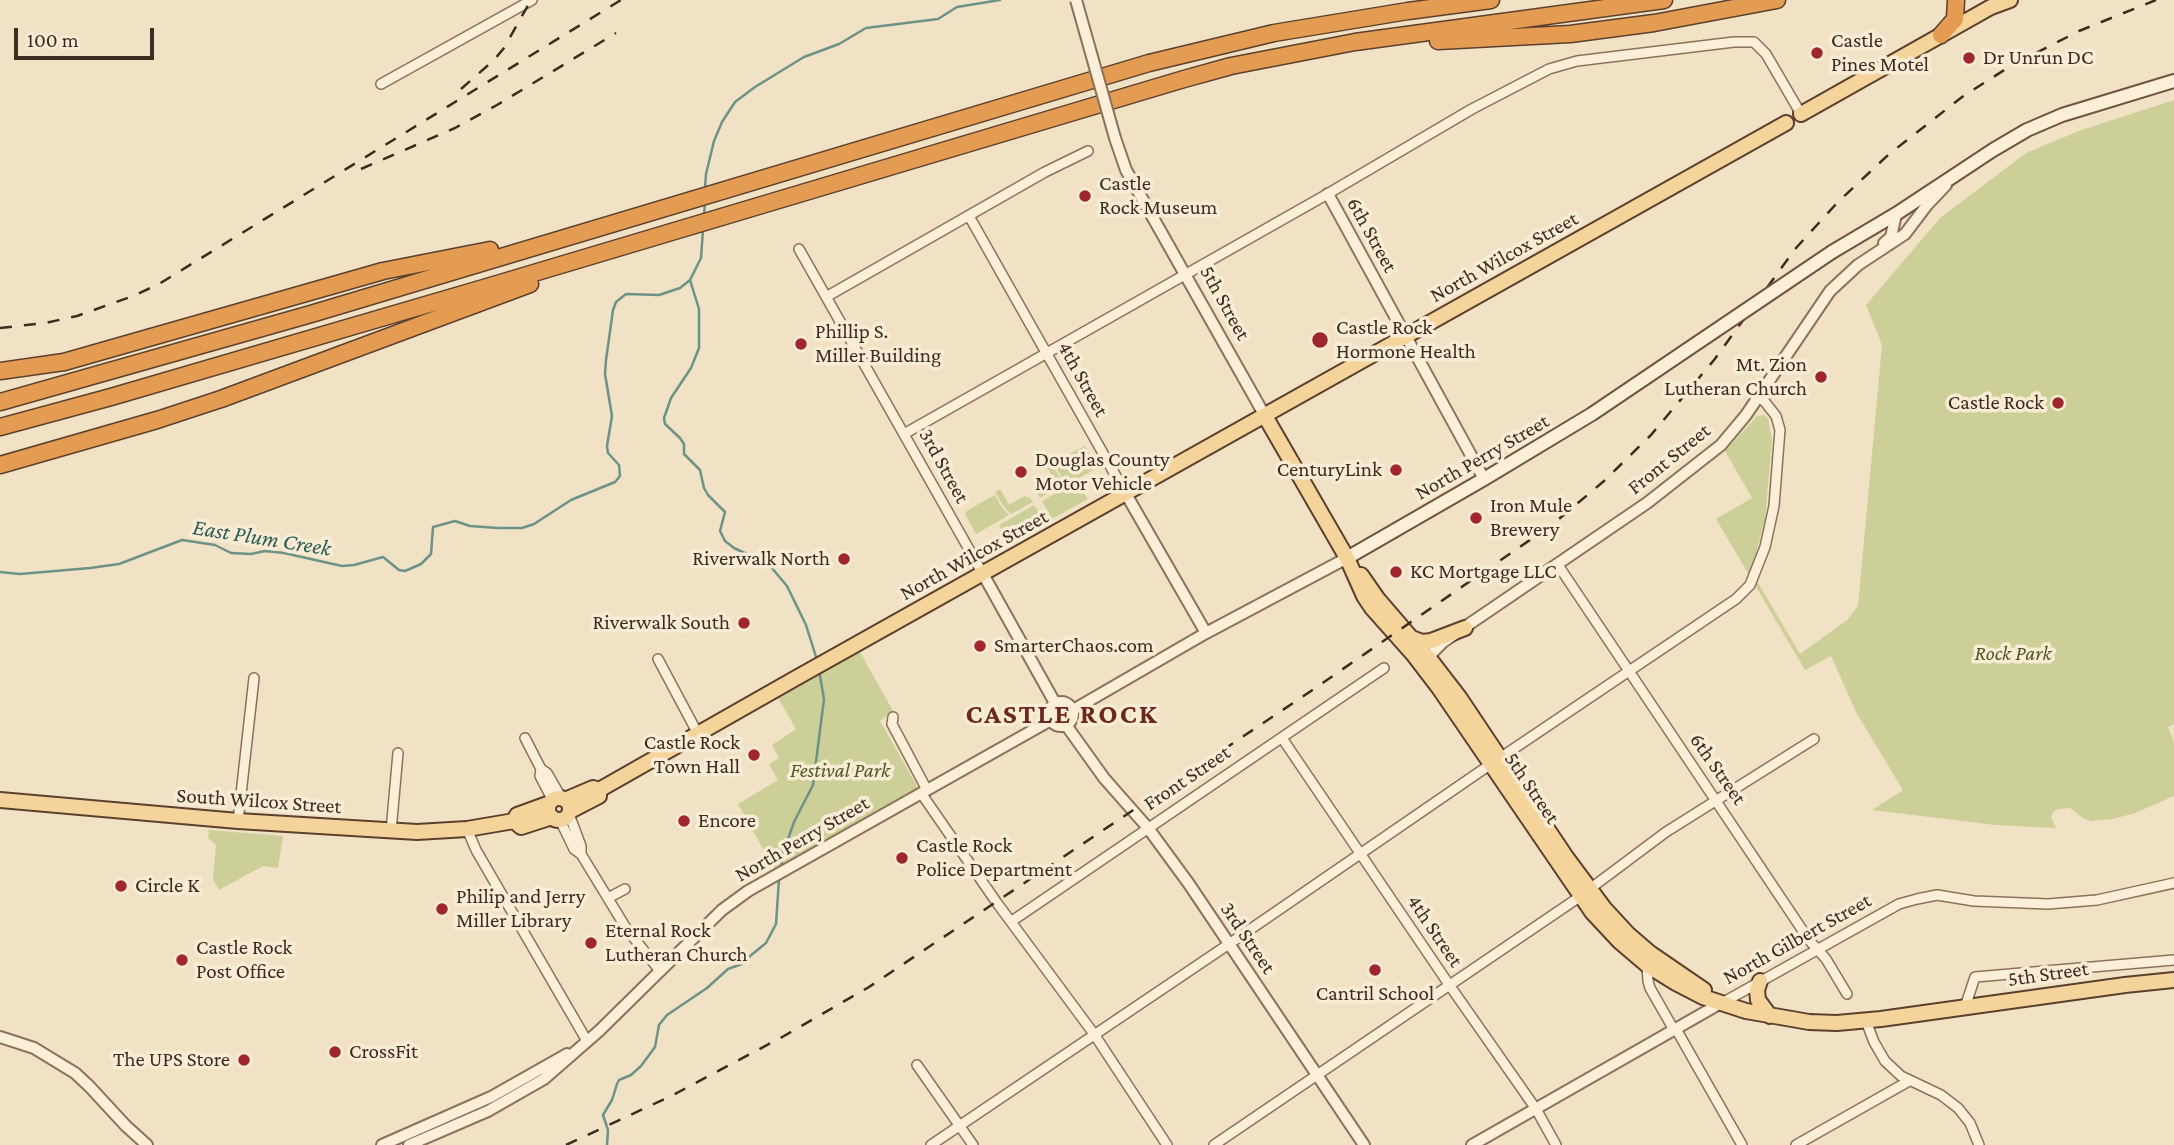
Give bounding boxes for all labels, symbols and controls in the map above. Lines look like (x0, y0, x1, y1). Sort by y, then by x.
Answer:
scale bar (18, 14, 158, 58)
text: 100 m (27, 28, 79, 52)
place label: Castle Pines Motel (1831, 28, 1929, 78)
marker: Castle Pines Motel (1809, 45, 1825, 61)
place label: Dr Unrun DC (1983, 45, 2093, 71)
marker: Dr Unrun DC (1961, 50, 1977, 66)
place label: Castle Rock Museum (1099, 171, 1217, 221)
marker: Castle Rock Museum (1077, 188, 1093, 204)
street label: 6th Street (1341, 193, 1403, 277)
street label: North Wilcox Street (1426, 206, 1582, 308)
street label: 5th Street (1194, 261, 1256, 345)
place label: Castle Rock Hormone Health (1336, 315, 1476, 365)
place label: Phillip S. Miller Building (815, 319, 941, 369)
marker: Castle Rock Hormone Health (1310, 330, 1330, 350)
marker: Phillip S. Miller Building (793, 336, 809, 352)
street label: 4th Street (1052, 337, 1114, 421)
place label: Mt. Zion Lutheran Church (1664, 352, 1807, 402)
marker: Mt. Zion Lutheran Church (1813, 369, 1829, 385)
place label: Castle Rock (1948, 390, 2044, 416)
marker: Castle Rock (2050, 395, 2066, 411)
street label: North Perry Street (1410, 408, 1554, 506)
street label: Front Street (1623, 418, 1715, 500)
street label: 3rd Street (913, 424, 975, 508)
place label: Douglas County Motor Vehicle (1035, 447, 1170, 497)
place label: CenturyLink (1277, 457, 1382, 483)
marker: CenturyLink (1388, 462, 1404, 478)
marker: Douglas County Motor Vehicle (1013, 464, 1029, 480)
place label: Iron Mule Brewery (1490, 493, 1572, 543)
street label: North Wilcox Street (896, 504, 1052, 606)
marker: Iron Mule Brewery (1468, 510, 1484, 526)
water label: East Plum Creek (191, 513, 333, 563)
place label: Riverwalk North (692, 546, 830, 572)
marker: Riverwalk North (836, 551, 852, 567)
place label: KC Mortgage LLC (1410, 559, 1557, 585)
marker: KC Mortgage LLC (1388, 564, 1404, 580)
place label: Riverwalk South (593, 610, 730, 636)
marker: Riverwalk South (736, 615, 752, 631)
place label: SmarterChaos.com (994, 633, 1154, 659)
marker: SmarterChaos.com (972, 638, 988, 654)
park label: Rock Park (1974, 641, 2052, 667)
district label: CASTLE ROCK (967, 697, 1157, 731)
street label: 6th Street (1684, 728, 1752, 810)
place label: Castle Rock Town Hall (644, 730, 740, 780)
street label: Front Street (1139, 740, 1235, 816)
marker: Castle Rock Town Hall (746, 747, 762, 763)
street label: 5th Street (1499, 747, 1565, 829)
park label: Festival Park (790, 758, 890, 784)
street label: South Wilcox Street (176, 783, 342, 819)
street label: North Perry Street (730, 790, 874, 888)
place label: Encore (698, 808, 756, 834)
marker: Encore (676, 813, 692, 829)
place label: Castle Rock Police Department (916, 833, 1072, 883)
marker: Castle Rock Police Department (894, 850, 910, 866)
place label: Circle K (135, 873, 199, 899)
marker: Circle K (113, 878, 129, 894)
place label: Philip and Jerry Miller Library (456, 884, 585, 934)
street label: North Gilbert Street (1718, 888, 1876, 990)
street label: 4th Street (1402, 890, 1468, 972)
street label: 3rd Street (1215, 897, 1281, 979)
marker: Philip and Jerry Miller Library (434, 901, 450, 917)
place label: Eternal Rock Lutheran Church (605, 918, 748, 968)
place label: Castle Rock Post Office (196, 935, 292, 985)
marker: Eternal Rock Lutheran Church (583, 935, 599, 951)
marker: Castle Rock Post Office (174, 952, 190, 968)
street label: 5th Street (2006, 956, 2090, 992)
marker: Cantril School (1367, 962, 1383, 978)
place label: Cantril School (1316, 981, 1434, 1007)
place label: CrossFit (349, 1039, 418, 1065)
marker: CrossFit (327, 1044, 343, 1060)
place label: The UPS Store (113, 1047, 230, 1073)
marker: The UPS Store (236, 1052, 252, 1068)

